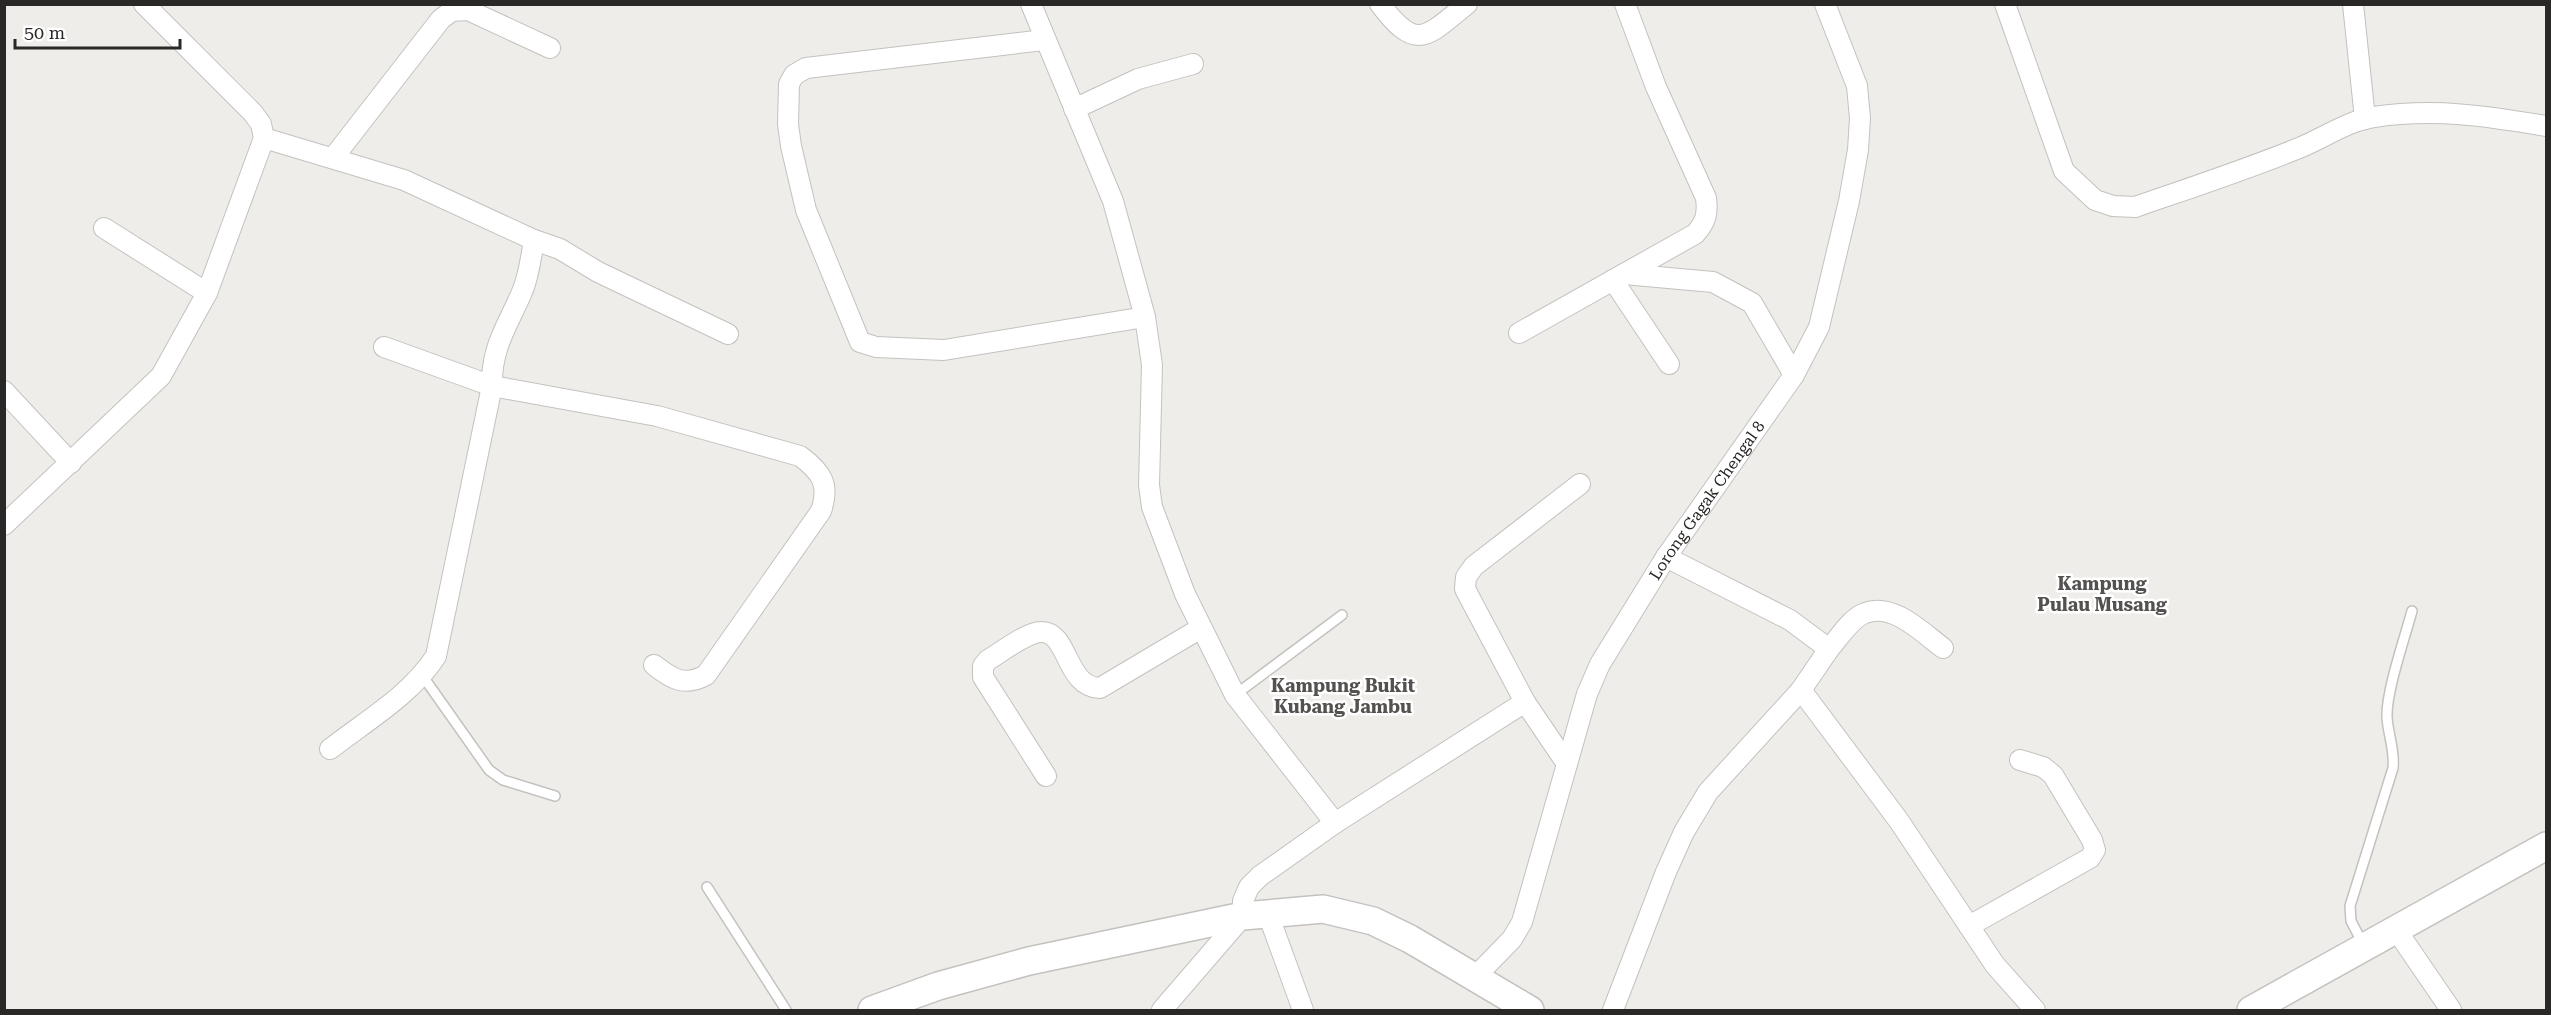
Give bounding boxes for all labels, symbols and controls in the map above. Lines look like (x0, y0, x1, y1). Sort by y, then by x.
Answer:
scale bar (15, 12, 180, 50)
text: 50 m (24, 22, 65, 43)
street label: Lorong Gagak Chengal 8 (1645, 417, 1768, 583)
district label: Kampung Pulau Musang (2037, 573, 2168, 615)
district label: Kampung Bukit Kubang Jambu (1271, 675, 1415, 717)

